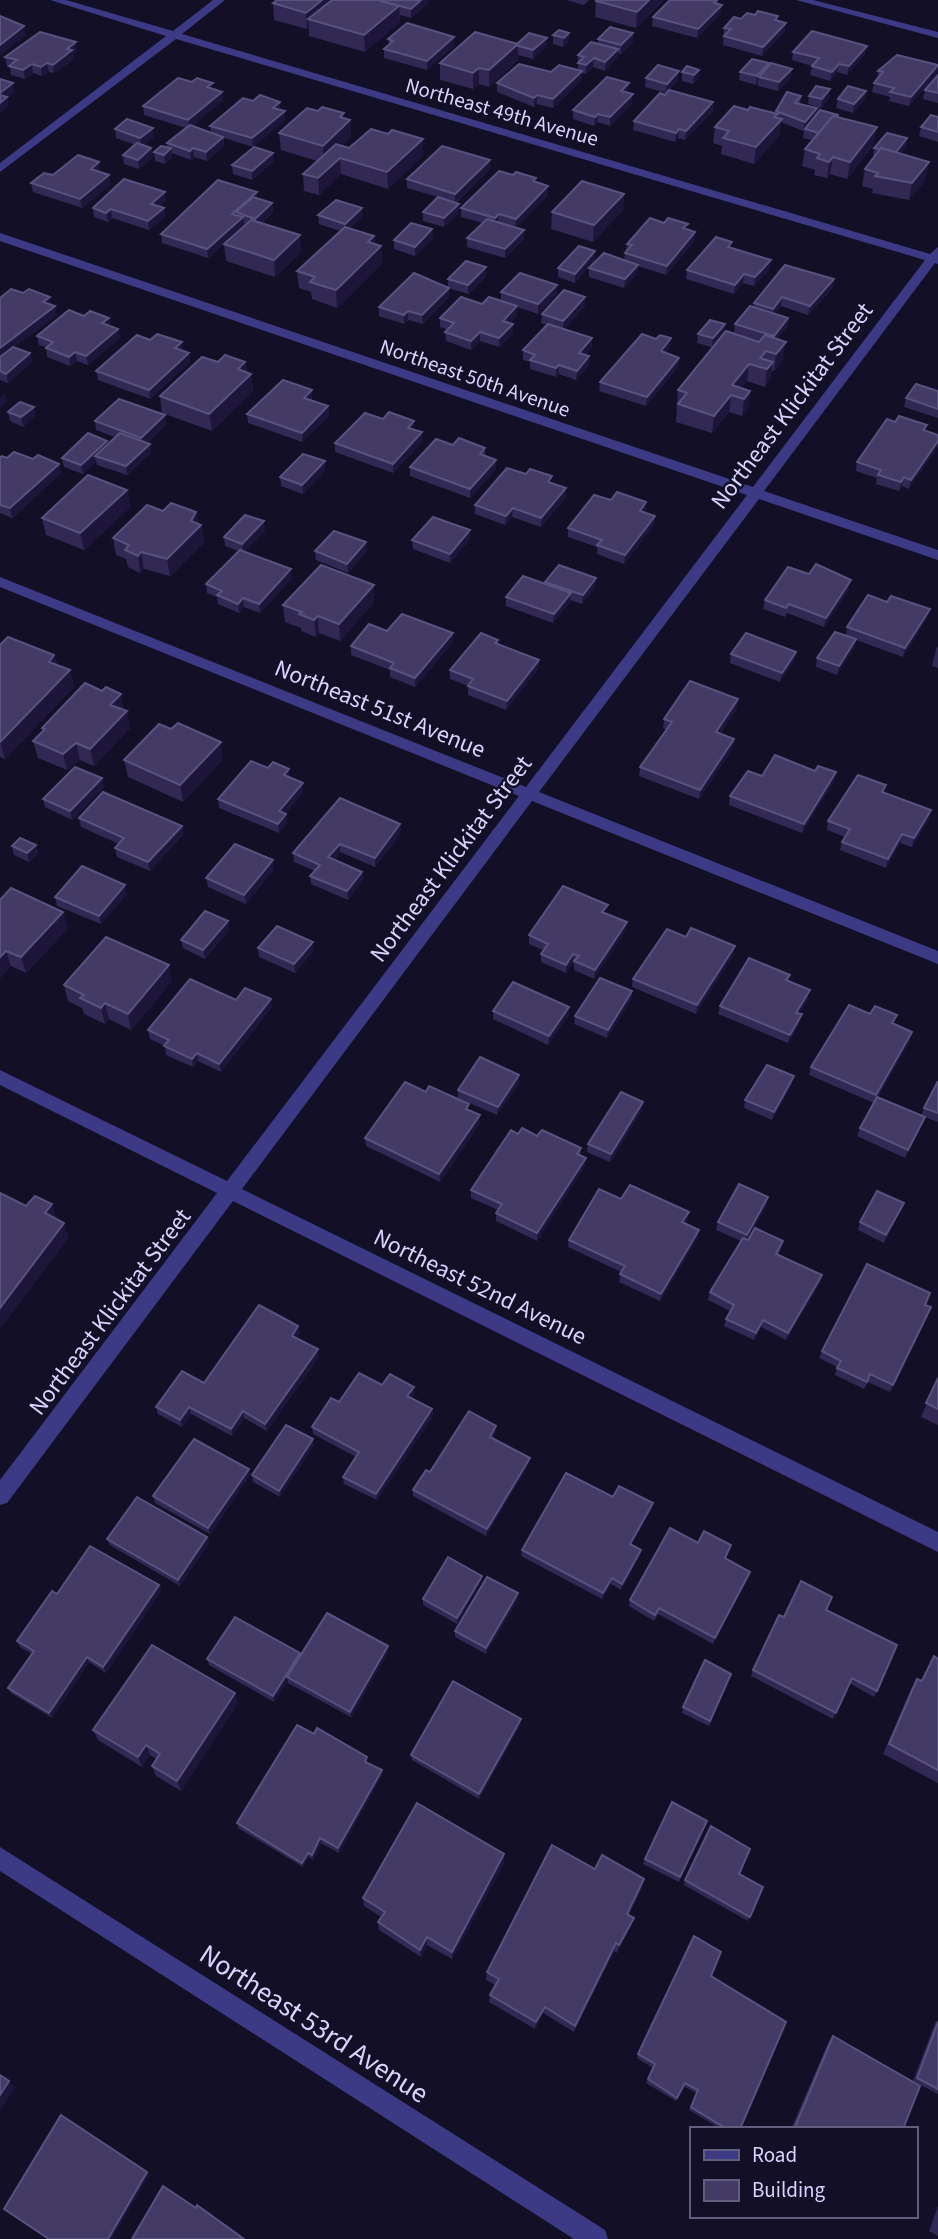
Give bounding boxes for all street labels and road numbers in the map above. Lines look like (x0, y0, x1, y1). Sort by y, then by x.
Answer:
street label: Northeast 49th Avenue (402, 70, 602, 154)
street label: Northeast Klickitat Street (702, 295, 882, 517)
street label: Northeast 50th Avenue (376, 331, 574, 425)
street label: Northeast 51st Avenue (269, 651, 491, 767)
street label: Northeast Klickitat Street (361, 748, 541, 970)
street label: Northeast Klickitat Street (20, 1201, 200, 1423)
street label: Northeast 52nd Avenue (367, 1220, 593, 1354)
street label: Northeast 53rd Avenue (191, 1935, 437, 2113)

